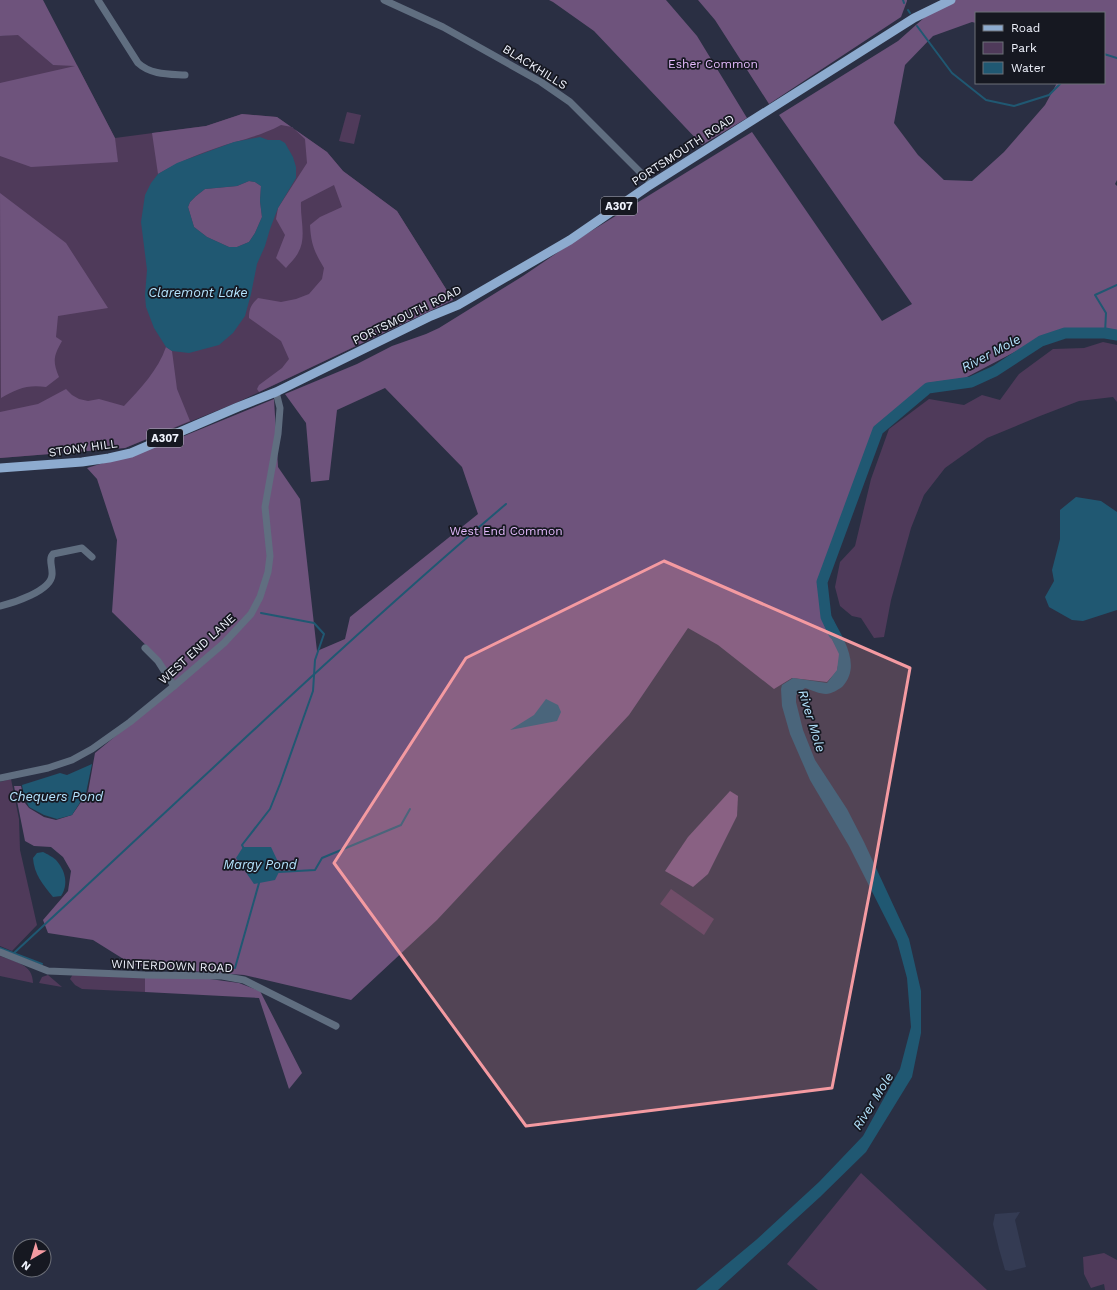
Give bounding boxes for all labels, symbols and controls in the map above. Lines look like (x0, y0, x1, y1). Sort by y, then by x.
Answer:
legend (975, 12, 1105, 84)
text: Road (1011, 21, 1040, 35)
text: Park (1011, 41, 1037, 55)
street label: BLACKHILLS (500, 42, 570, 92)
park label: Esher Common (668, 57, 758, 71)
text: Water (1011, 61, 1046, 75)
street label: PORTSMOUTH ROAD (629, 112, 737, 188)
road number: A307 (601, 197, 637, 215)
street label: PORTSMOUTH ROAD (350, 282, 464, 348)
water label: Claremont Lake (148, 285, 248, 300)
water label: River Mole (959, 331, 1023, 375)
road number: A307 (147, 429, 183, 447)
street label: STONY HILL (48, 436, 118, 460)
park label: West End Common (449, 524, 563, 538)
street label: WEST END LANE (156, 611, 238, 687)
water label: River Mole (795, 688, 829, 754)
water label: Chequers Pond (9, 789, 104, 804)
water label: Margy Pond (223, 857, 298, 872)
street label: WINTERDOWN ROAD (111, 957, 233, 975)
water label: River Mole (850, 1070, 896, 1132)
north arrow (12, 1238, 52, 1278)
text: N (19, 1258, 33, 1273)

